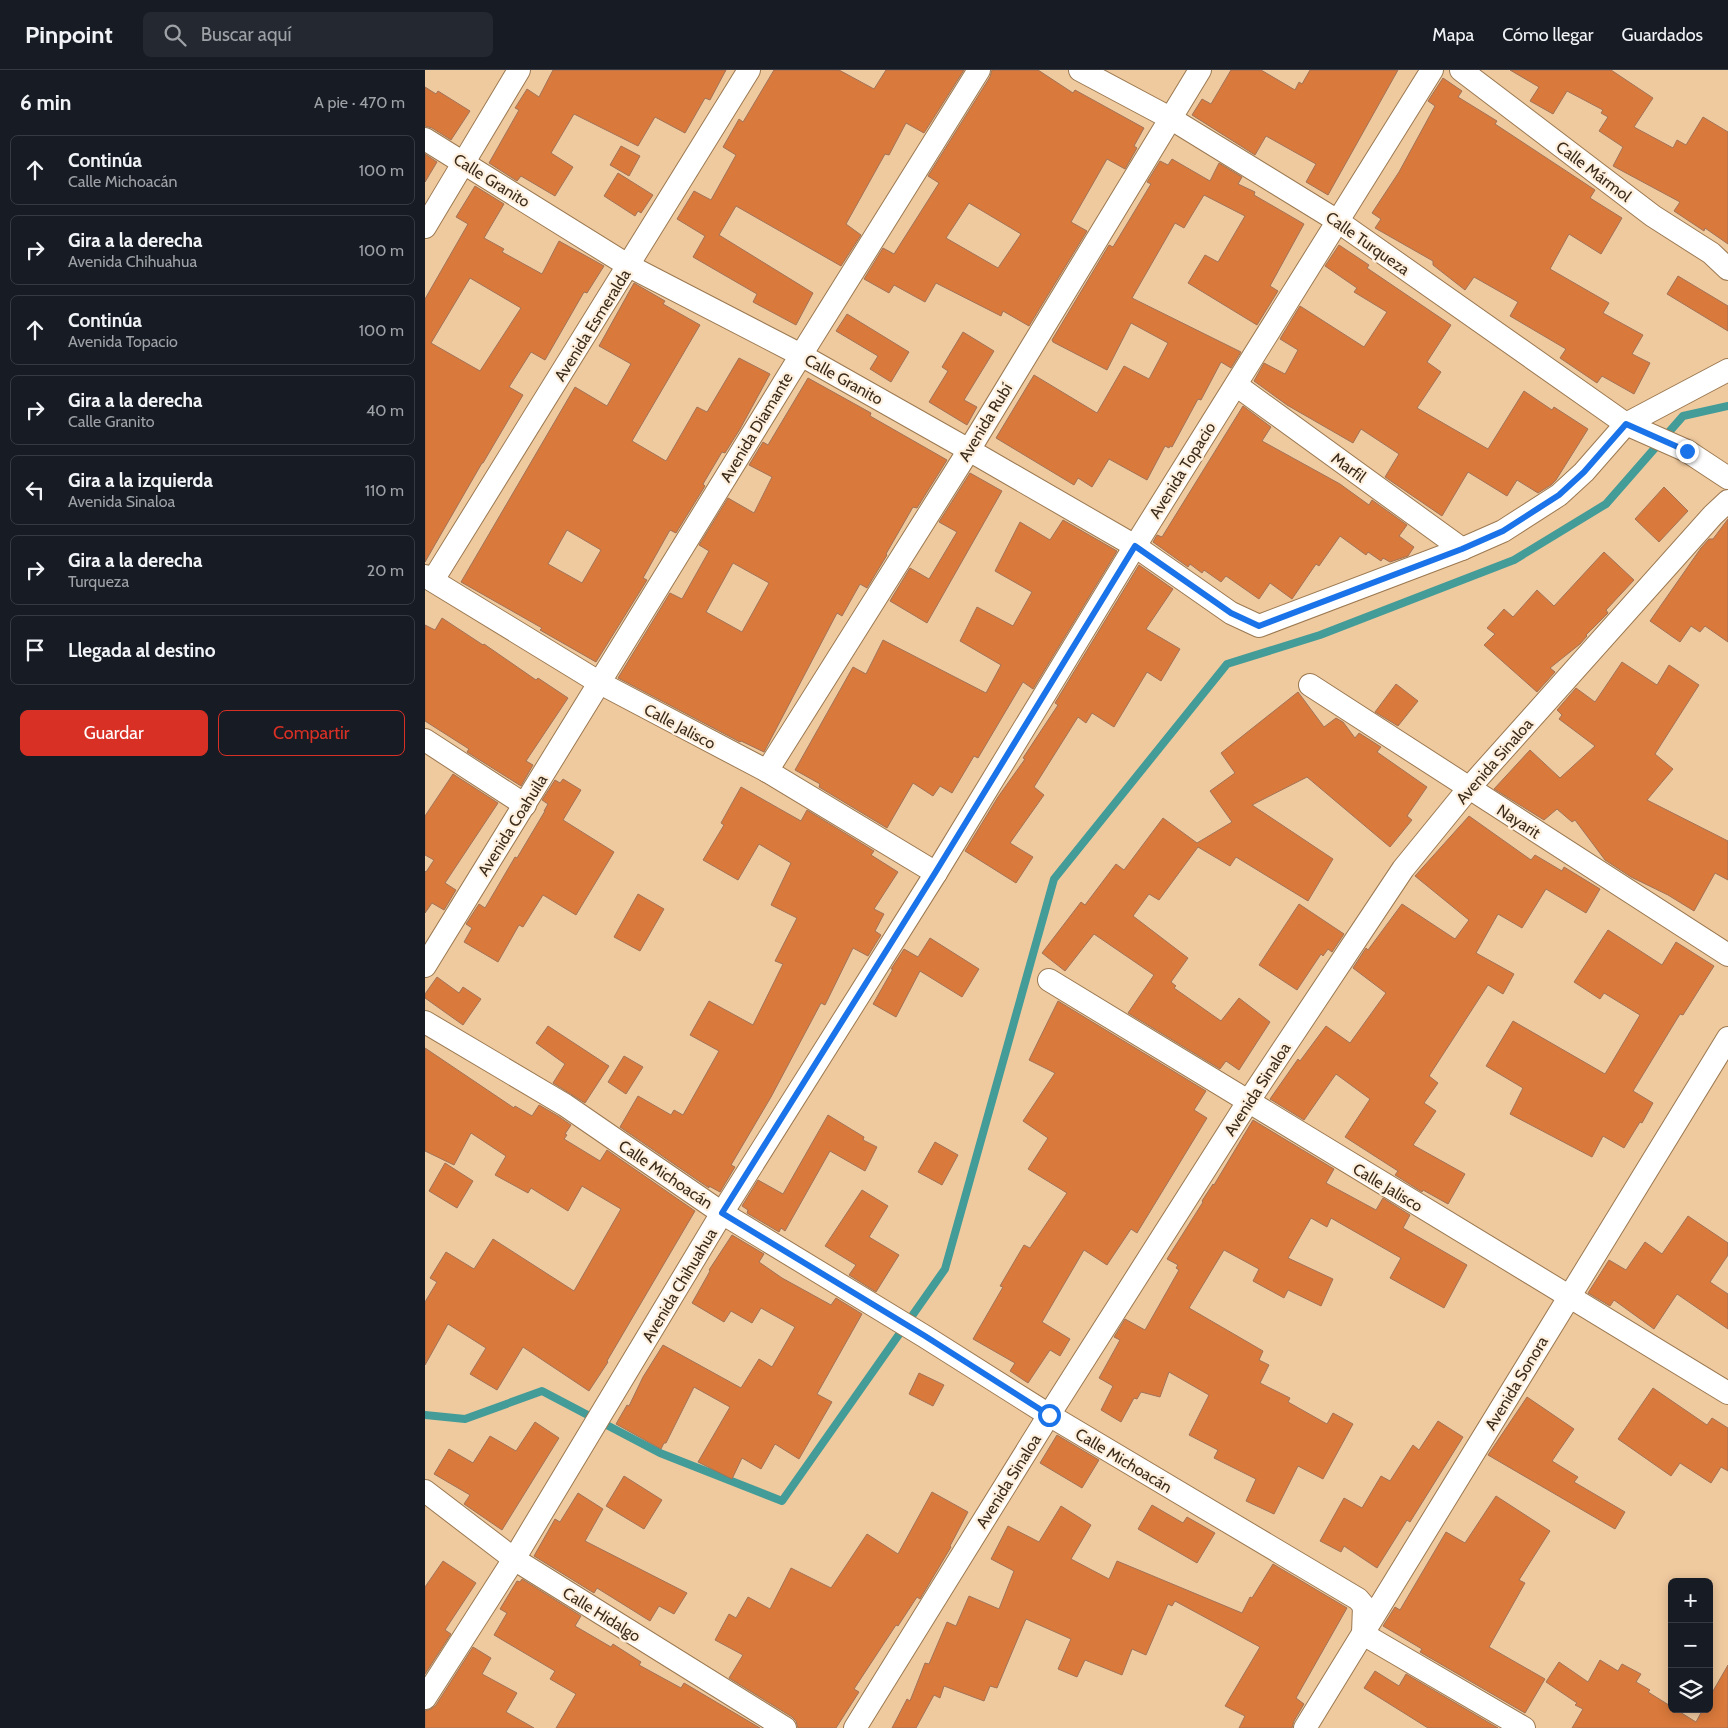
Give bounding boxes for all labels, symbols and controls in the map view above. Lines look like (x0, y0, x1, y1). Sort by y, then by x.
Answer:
search box (143, 12, 493, 57)
text: Pinpoint (25, 20, 113, 49)
icon: search (161, 21, 189, 49)
text: Buscar aquí (201, 23, 292, 46)
text: Mapa (1432, 24, 1474, 46)
text: Cómo llegar (1502, 24, 1594, 46)
text: Guardados (1622, 24, 1703, 46)
text: 6 min (20, 90, 71, 115)
text: A pie · 470 m (314, 93, 405, 112)
street label: Calle Mármol (1552, 137, 1635, 206)
text: Continúa (68, 149, 142, 172)
street label: Calle Granito (450, 149, 534, 212)
icon: ahead (21, 156, 49, 184)
text: 100 m (359, 161, 404, 180)
text: Calle Michoacán (68, 172, 177, 191)
street label: Calle Turqueza (1322, 208, 1414, 279)
text: Gira a la derecha (68, 229, 203, 252)
icon: right (21, 236, 49, 264)
text: 100 m (359, 241, 404, 260)
text: Avenida Chihuahua (68, 252, 197, 271)
street label: Avenida Esmeralda (550, 266, 635, 385)
text: Continúa (68, 309, 142, 332)
icon: ahead (21, 316, 49, 344)
text: 100 m (359, 321, 404, 340)
text: Avenida Topacio (68, 332, 178, 351)
street label: Calle Granito (801, 350, 886, 409)
street label: Avenida Diamante (716, 369, 797, 485)
street label: Avenida Rubí (955, 379, 1016, 465)
text: Gira a la derecha (68, 389, 203, 412)
icon: right (21, 396, 49, 424)
text: 40 m (366, 401, 404, 420)
text: Calle Granito (68, 412, 155, 431)
street label: Avenida Topacio (1145, 418, 1220, 522)
route end (1676, 440, 1699, 463)
street label: Marfil (1328, 449, 1370, 486)
text: Gira a la izquierda (68, 469, 213, 492)
icon: left (21, 476, 49, 504)
text: 110 m (365, 481, 404, 500)
text: Avenida Sinaloa (68, 492, 175, 511)
text: Gira a la derecha (68, 549, 203, 572)
icon: right (21, 556, 49, 584)
text: 20 m (367, 561, 404, 580)
text: Turqueza (68, 572, 129, 591)
icon: arrive (21, 636, 49, 664)
text: Llegada al destino (68, 639, 215, 662)
street label: Calle Jalisco (641, 700, 719, 753)
button: Guardar (20, 710, 208, 756)
button: Compartir (218, 710, 405, 756)
street label: Avenida Sinaloa (1452, 714, 1537, 808)
street label: Avenida Coahuila (474, 771, 551, 879)
street label: Nayarit (1493, 800, 1545, 843)
street label: Avenida Sinaloa (1220, 1039, 1295, 1139)
street label: Calle Michoacán (615, 1136, 716, 1213)
street label: Calle Jalisco (1349, 1159, 1426, 1216)
street label: Avenida Chihuahua (638, 1225, 721, 1345)
street label: Avenida Sonora (1481, 1333, 1552, 1434)
route start (1038, 1404, 1061, 1427)
street label: Calle Michoacán (1072, 1424, 1176, 1497)
street label: Avenida Sinaloa (972, 1431, 1045, 1532)
map controls (1668, 1578, 1713, 1713)
button: + (1668, 1578, 1713, 1623)
street label: Calle Hidalgo (559, 1583, 644, 1646)
button: − (1668, 1623, 1713, 1668)
button: layers (1668, 1668, 1713, 1713)

